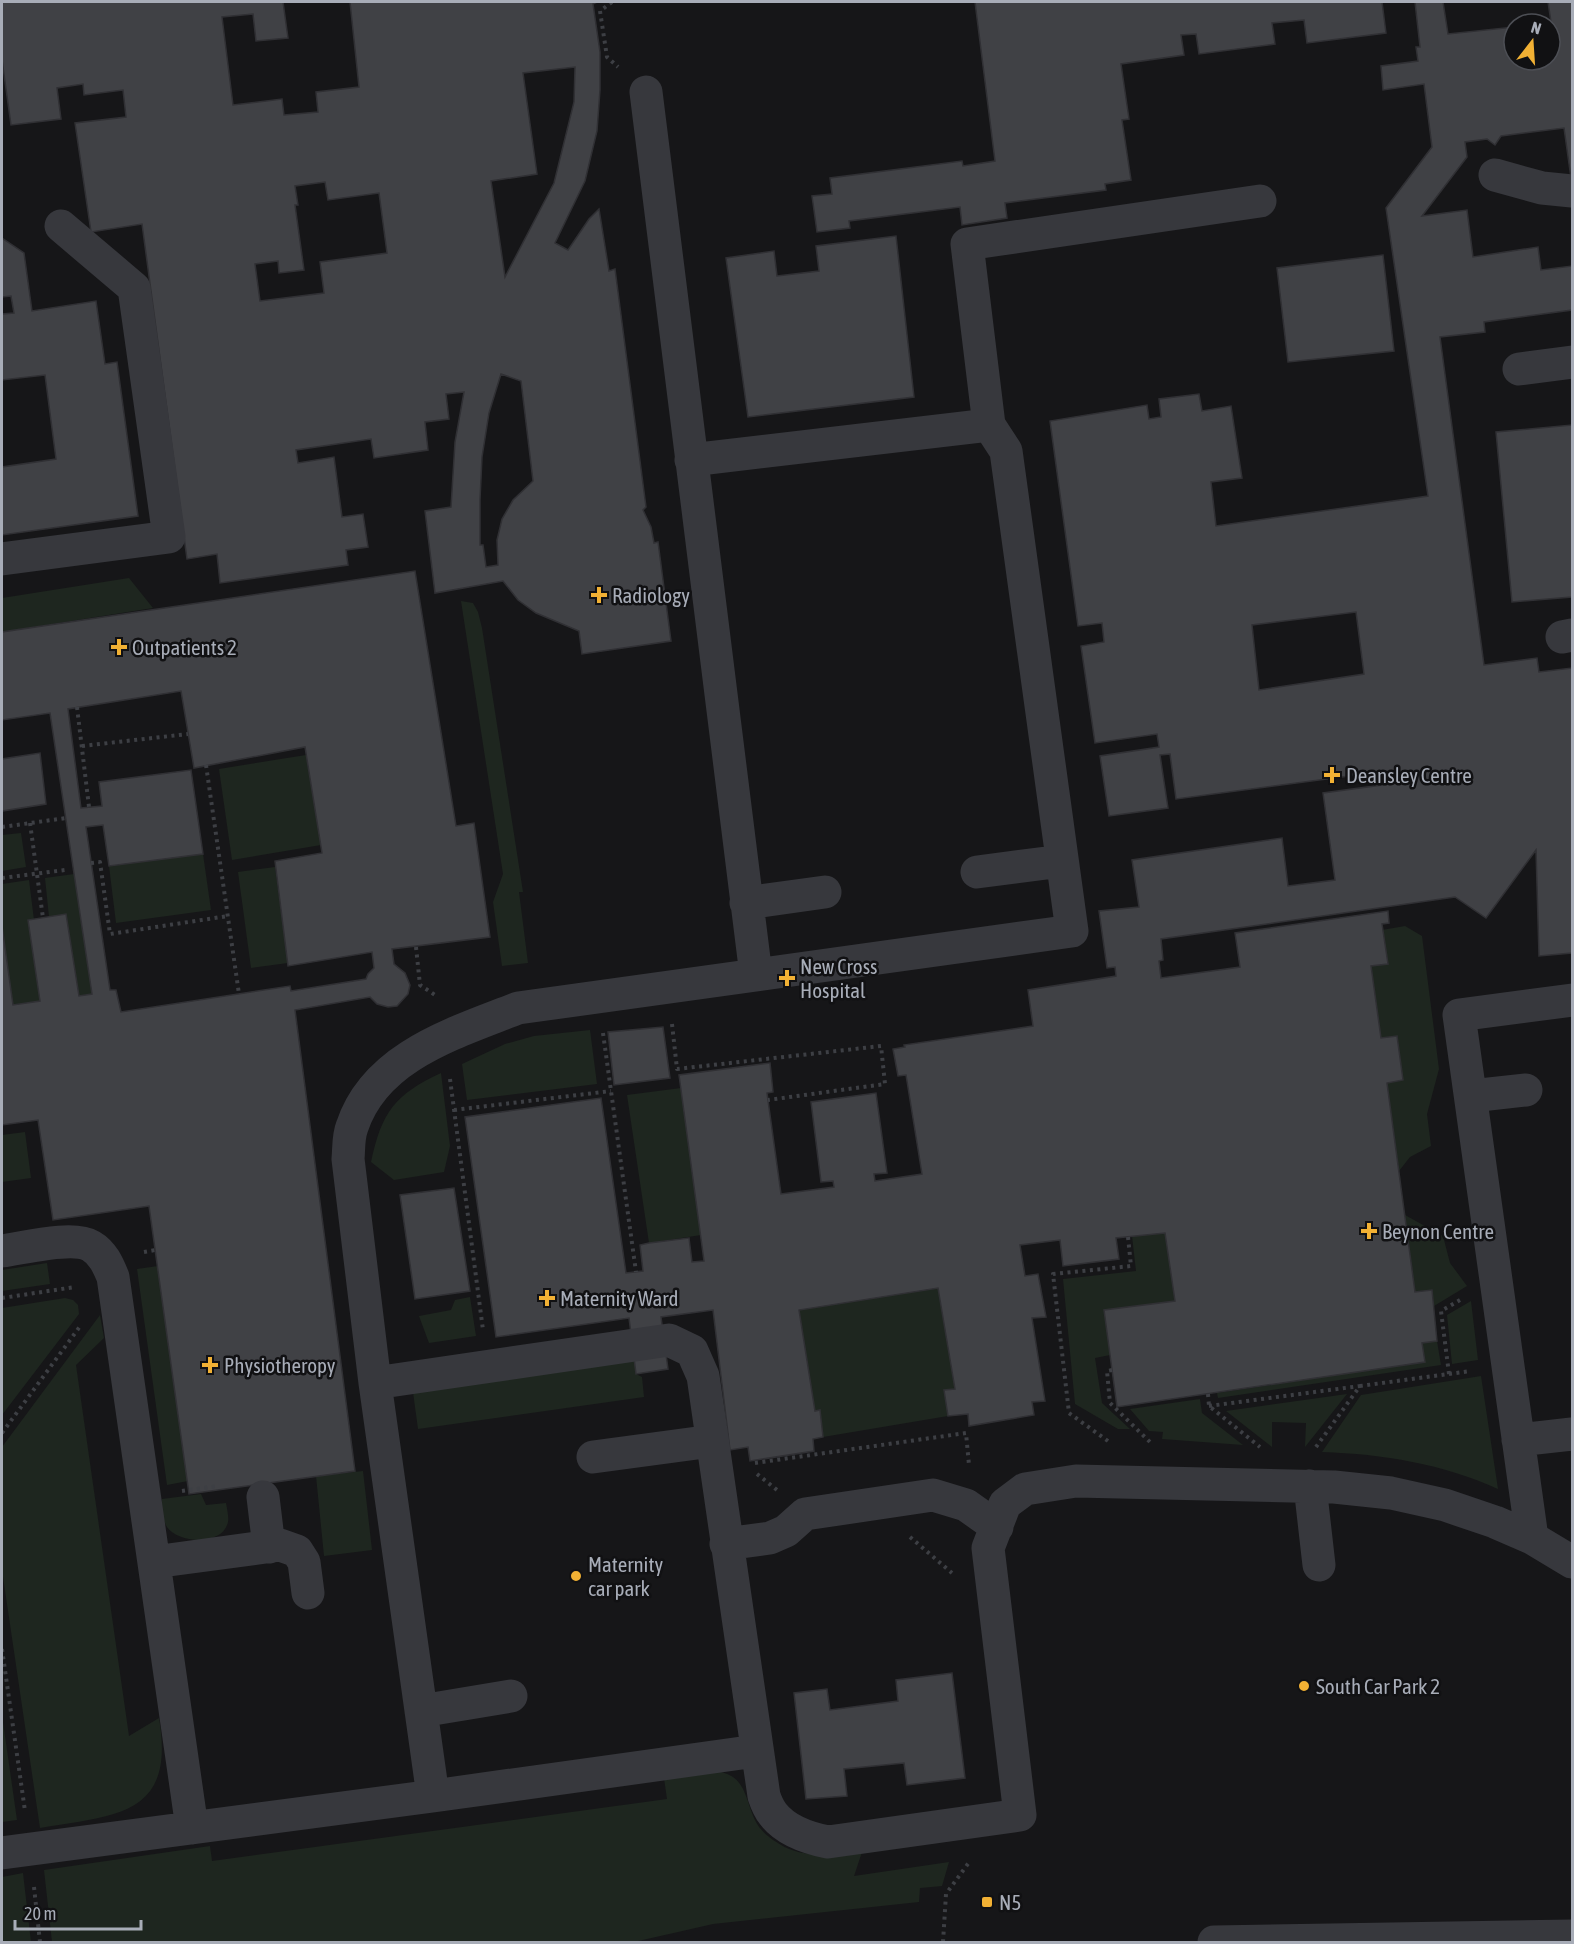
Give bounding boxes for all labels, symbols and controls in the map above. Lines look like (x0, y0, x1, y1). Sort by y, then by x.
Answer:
north arrow (1502, 12, 1562, 72)
text: N (1529, 18, 1544, 38)
place label: Radiology (612, 583, 690, 607)
marker: Radiology (590, 586, 608, 604)
place label: Outpatients 2 (132, 635, 237, 659)
marker: Outpatients 2 (110, 638, 128, 656)
place label: Deansley Centre (1346, 763, 1472, 787)
marker: Deansley Centre (1323, 766, 1341, 784)
place label: New Cross Hospital (800, 954, 877, 1002)
marker: New Cross Hospital (778, 969, 796, 987)
place label: Beynon Centre (1382, 1219, 1494, 1243)
marker: Beynon Centre (1360, 1222, 1378, 1240)
place label: Maternity Ward (560, 1286, 679, 1310)
marker: Maternity Ward (538, 1289, 556, 1307)
place label: Physiotheropy (224, 1353, 336, 1377)
marker: Physiotheropy (201, 1356, 219, 1374)
place label: Maternity car park (588, 1552, 663, 1600)
marker: Maternity car park (569, 1569, 583, 1583)
place label: South Car Park 2 (1316, 1674, 1440, 1698)
marker: South Car Park 2 (1297, 1679, 1311, 1693)
place label: N5 (999, 1890, 1021, 1914)
scale bar (15, 1893, 141, 1931)
marker: N5 (980, 1895, 994, 1909)
text: 20 m (24, 1903, 56, 1924)

